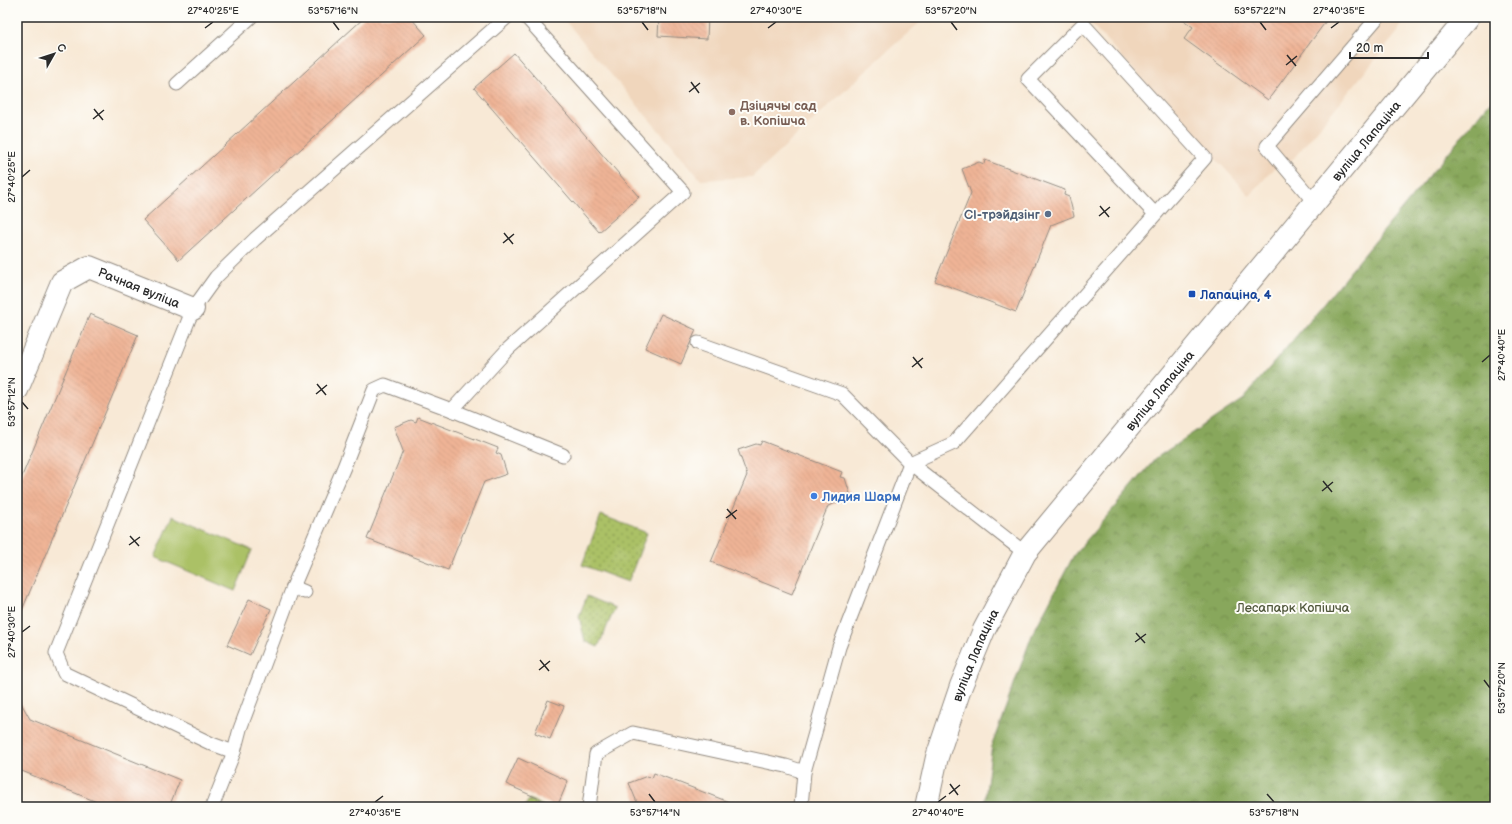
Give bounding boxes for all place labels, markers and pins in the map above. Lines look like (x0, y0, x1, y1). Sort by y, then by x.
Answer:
place label: Дзіцячы сад в. Копішча (740, 98, 816, 129)
marker: Дзіцячы сад в. Копішча (727, 107, 737, 117)
place label: СІ-трэйдзінг (964, 207, 1041, 223)
marker: СІ-трэйдзінг (1043, 209, 1053, 219)
place label: Лапаціна, 4 (1199, 287, 1272, 303)
marker: Лапаціна, 4 (1187, 289, 1197, 299)
place label: Лидия Шарм (821, 489, 901, 505)
marker: Лидия Шарм (809, 491, 819, 501)

